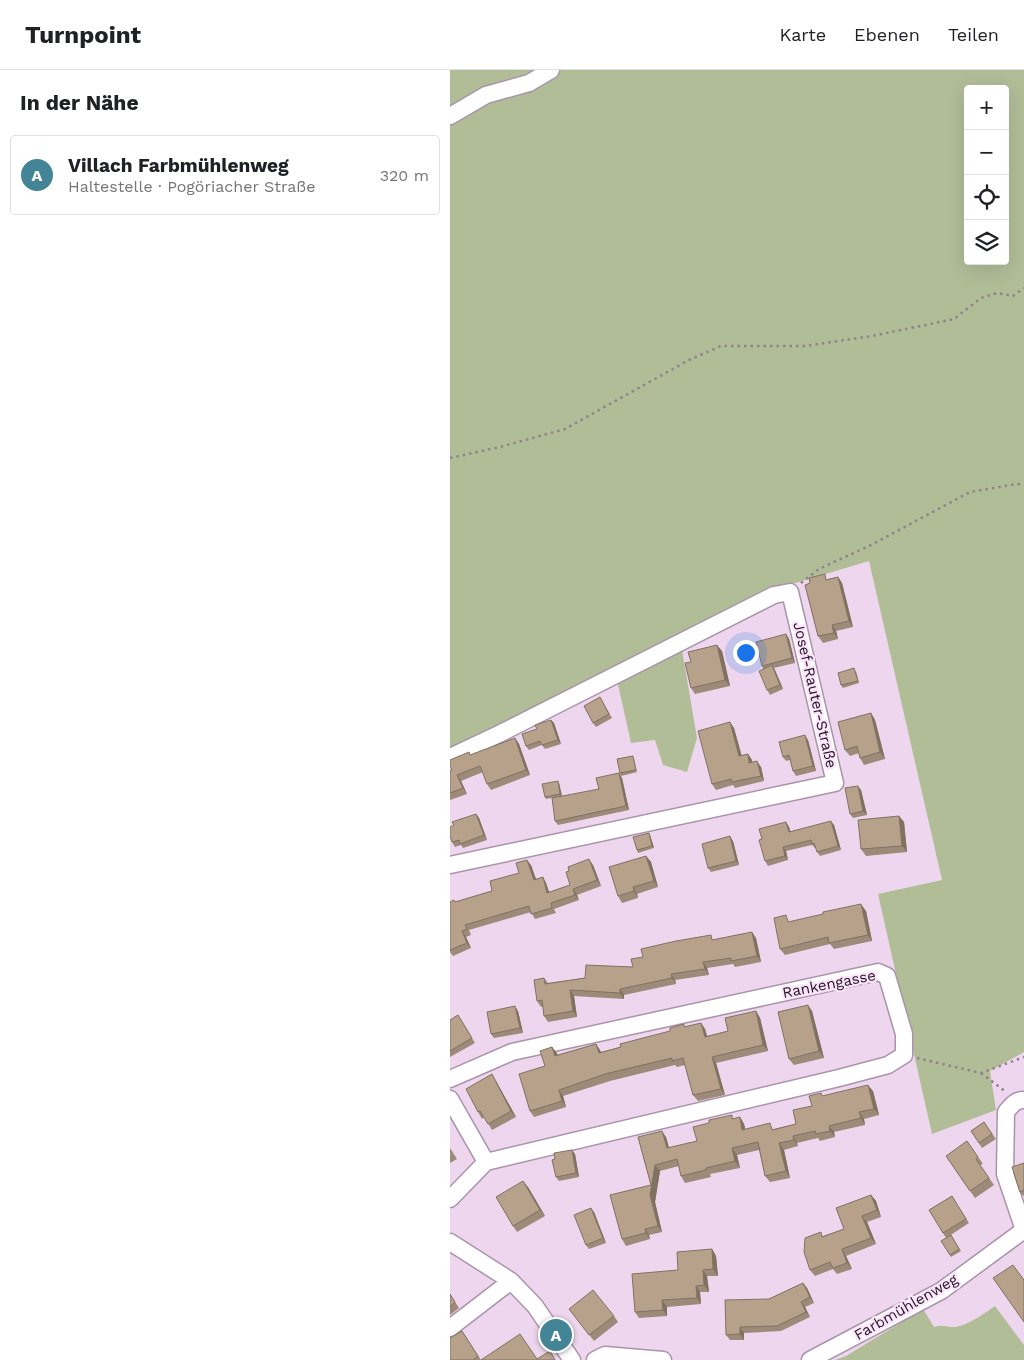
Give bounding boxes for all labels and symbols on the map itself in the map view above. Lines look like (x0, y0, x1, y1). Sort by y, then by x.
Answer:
street label: Josef-Rauter-Straße (789, 620, 841, 770)
your location (733, 640, 759, 666)
street label: Rankengasse (781, 966, 877, 1002)
street label: Farbmühlenweg (851, 1270, 961, 1344)
pin: A (540, 1316, 572, 1354)

